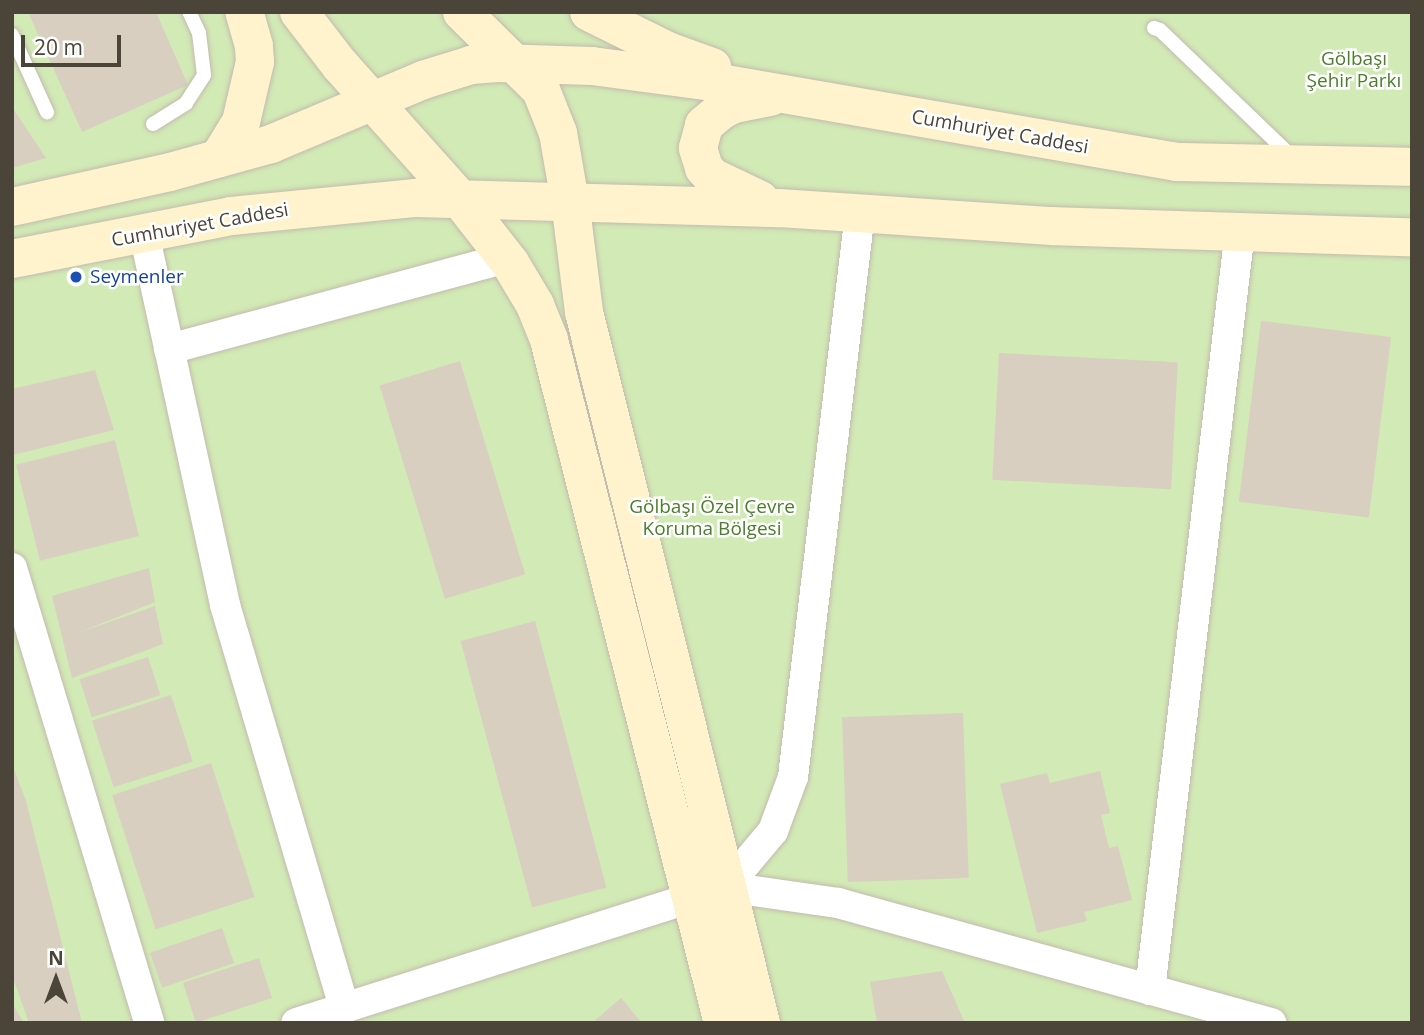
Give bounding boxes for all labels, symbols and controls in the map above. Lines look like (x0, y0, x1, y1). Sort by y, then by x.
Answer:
scale bar (24, 21, 124, 65)
text: 20 m (34, 33, 83, 61)
park label: Gölbaşı Şehir Parkı (1307, 48, 1401, 92)
street label: Cumhuriyet Caddesi (910, 105, 1090, 159)
street label: Cumhuriyet Caddesi (110, 198, 290, 252)
place label: Seymenler (90, 266, 184, 288)
marker: Seymenler (68, 269, 84, 285)
park label: Gölbaşı Özel Çevre Koruma Bölgesi (629, 496, 795, 540)
north arrow (21, 944, 91, 1014)
text: N (48, 945, 64, 971)

